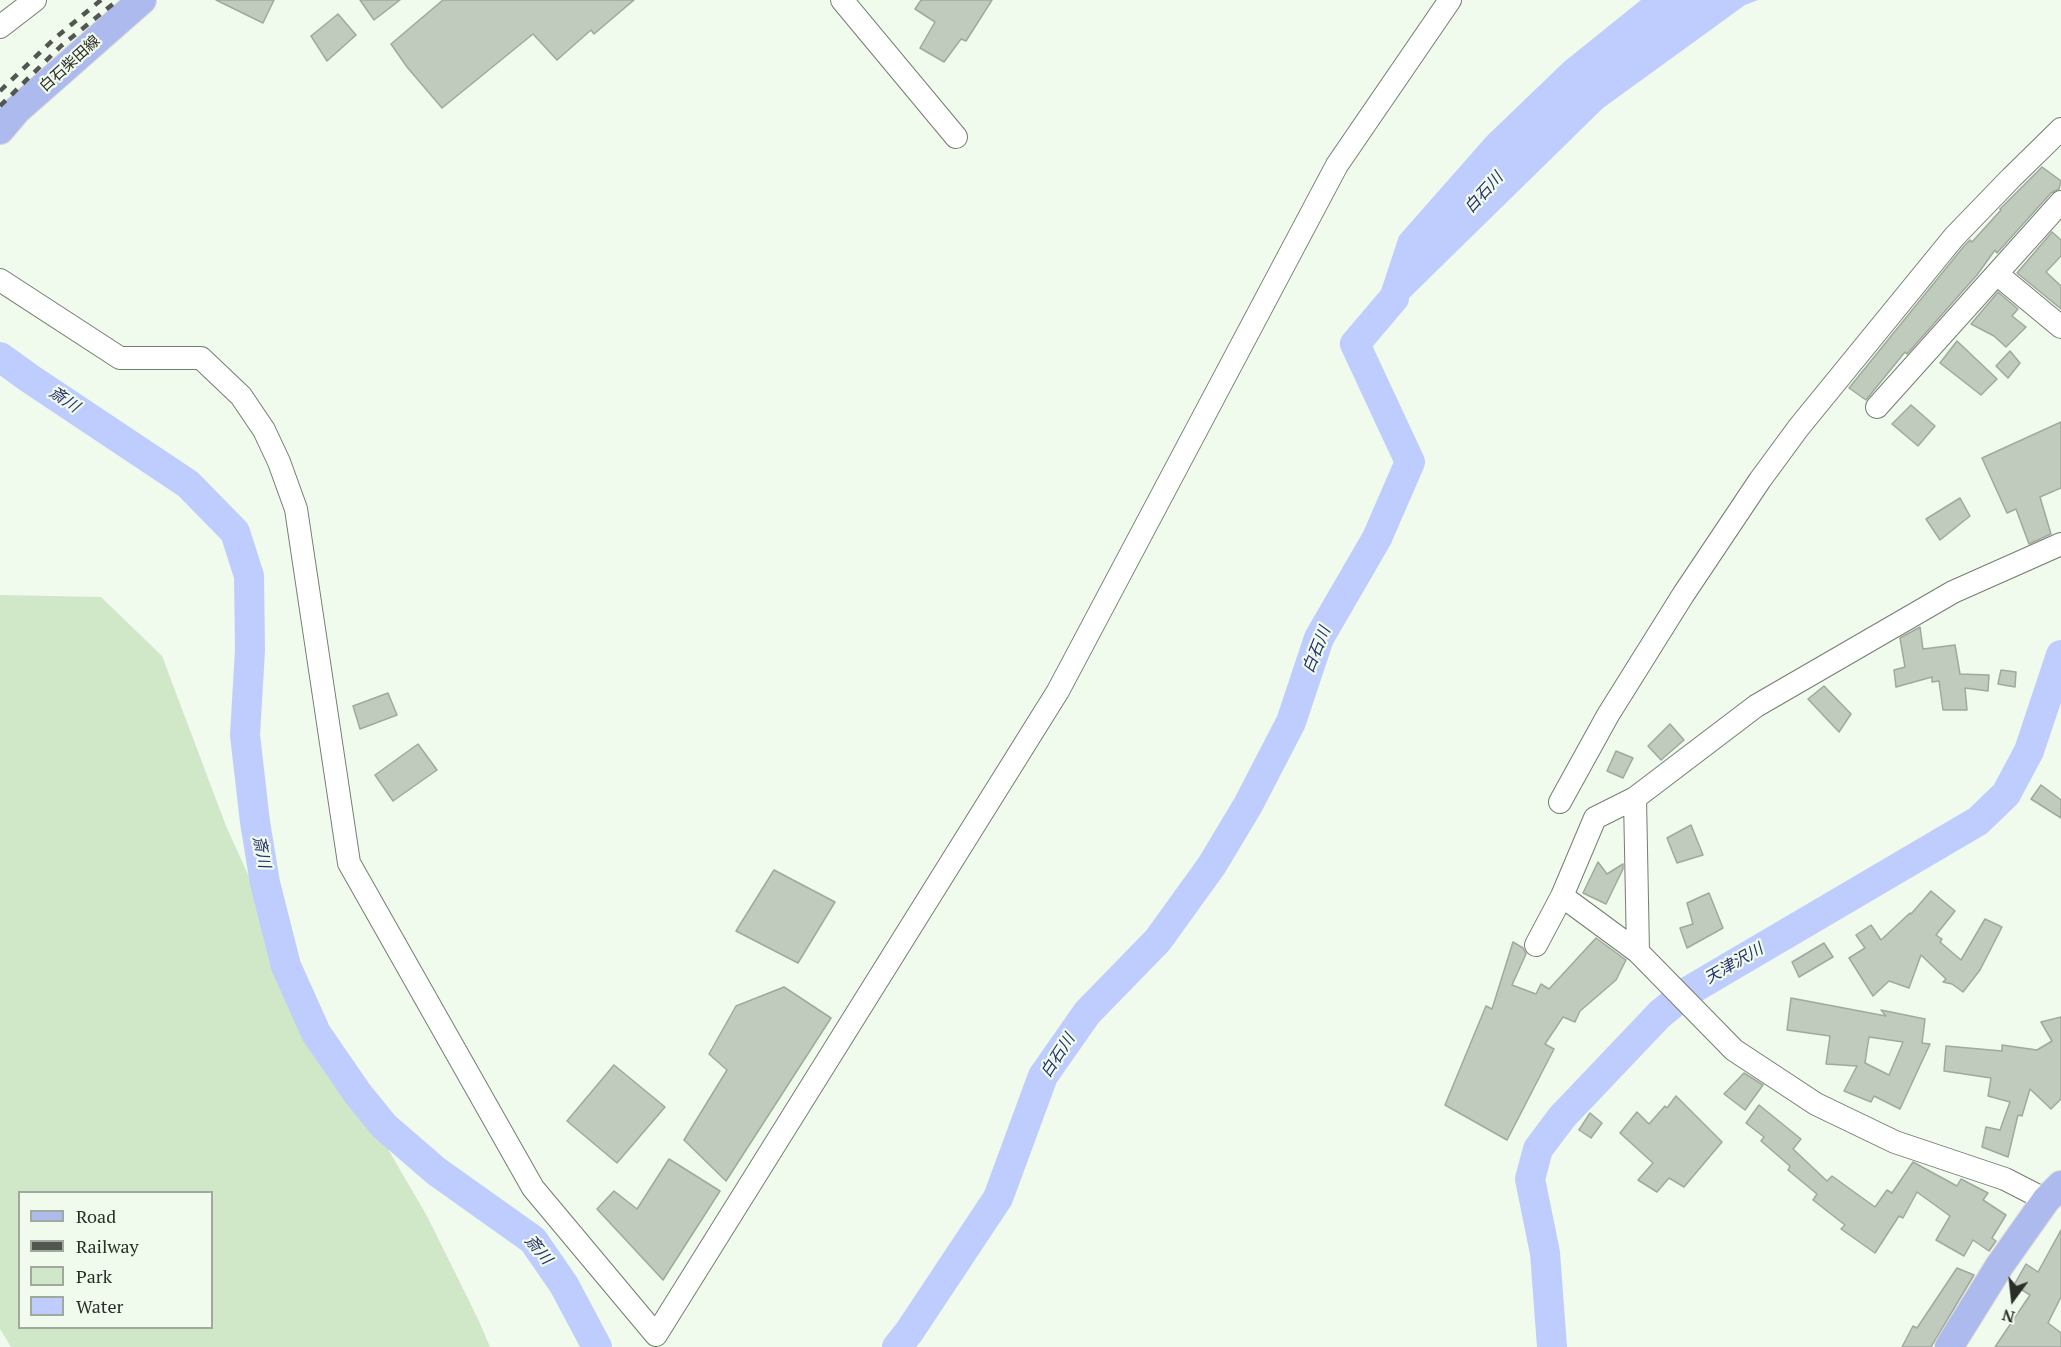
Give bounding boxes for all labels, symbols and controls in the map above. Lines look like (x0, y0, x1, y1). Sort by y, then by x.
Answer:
street label: 白石柴田線 (36, 32, 104, 96)
water label: 白石川 (1461, 169, 1507, 217)
water label: 斎川 (45, 383, 83, 417)
water label: 白石川 (1299, 624, 1335, 676)
water label: 斎川 (248, 834, 274, 870)
water label: 天津沢川 (1701, 940, 1767, 988)
water label: 白石川 (1037, 1031, 1079, 1081)
legend (18, 1191, 213, 1329)
text: Road (76, 1204, 116, 1228)
water label: 斎川 (520, 1232, 556, 1268)
text: Railway (76, 1234, 139, 1258)
text: Park (76, 1264, 112, 1288)
north arrow (1983, 1269, 2043, 1329)
text: Water (76, 1294, 123, 1318)
text: N (2000, 1304, 2017, 1329)

